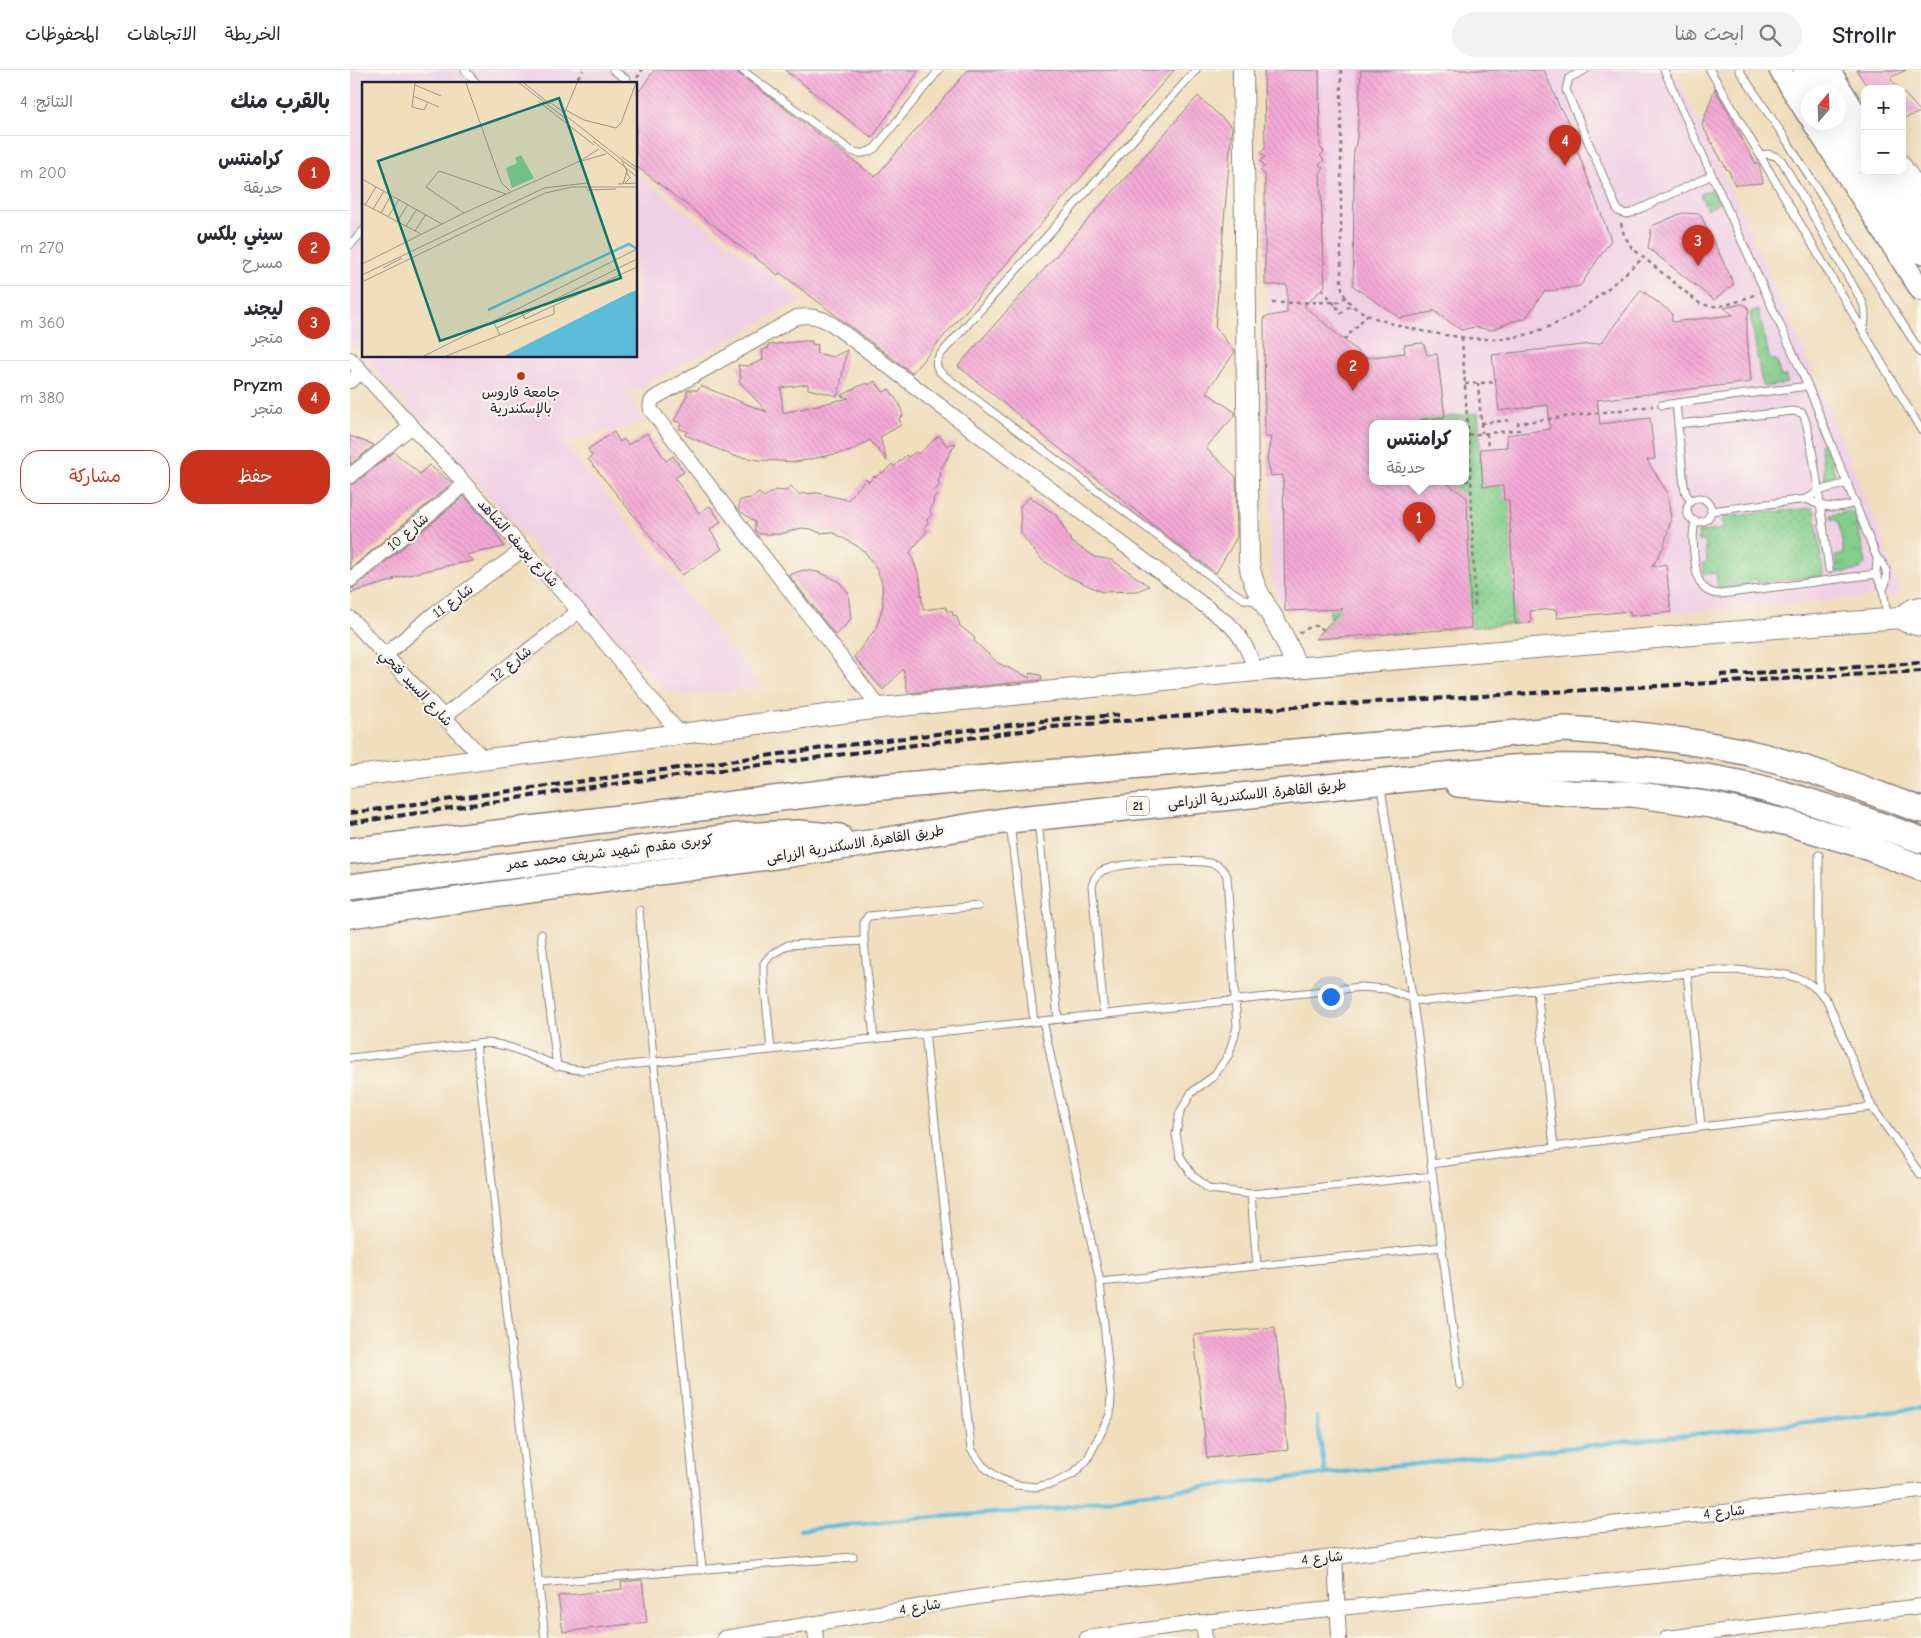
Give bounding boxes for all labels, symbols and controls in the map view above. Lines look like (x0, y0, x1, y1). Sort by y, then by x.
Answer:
search box (1452, 12, 1802, 57)
icon: search (1756, 21, 1784, 49)
text: Strollr (1832, 21, 1896, 49)
text: ابحث هنا (1674, 23, 1744, 45)
text: المحفوظات (25, 24, 99, 45)
text: الاتجاهات (127, 24, 197, 45)
text: الخريطة (225, 24, 281, 45)
inset map (362, 82, 638, 358)
north arrow (1801, 85, 1846, 130)
map controls (1861, 85, 1906, 175)
button: + (1861, 85, 1906, 130)
text: بالقرب منك (230, 89, 330, 113)
text: النتائج: 4 (20, 93, 73, 111)
pin: 4 (1549, 125, 1581, 166)
button: − (1861, 130, 1906, 175)
text: كرامنتس (218, 148, 283, 170)
text: 200 m (20, 164, 66, 182)
text: 1 (311, 164, 317, 182)
text: حديقة (244, 179, 283, 197)
text: سيني بلكس (197, 223, 283, 245)
pin: 3 (1682, 225, 1714, 266)
text: 270 m (20, 239, 64, 257)
text: 2 (310, 239, 318, 257)
text: مسرح (242, 254, 283, 272)
text: ليجند (244, 298, 283, 320)
text: 360 m (20, 314, 65, 332)
text: 3 (310, 314, 318, 332)
text: متجر (252, 329, 283, 347)
pin: 2 (1337, 350, 1369, 391)
marker: جامعة فاروس بالإسكندرية (515, 370, 527, 382)
text: Pryzm (233, 374, 283, 396)
place label: جامعة فاروس بالإسكندرية (482, 384, 560, 418)
text: 380 m (20, 389, 65, 407)
text: 4 (310, 389, 318, 407)
text: متجر (252, 400, 283, 418)
popup (1369, 420, 1469, 485)
text: كرامنتس (1387, 428, 1451, 450)
button: مشاركة (20, 450, 170, 504)
button: حفظ (180, 450, 330, 504)
text: حديقة (1387, 459, 1426, 477)
street label: شارع يوسف الشاهد (473, 495, 562, 591)
pin: 1 (1403, 502, 1435, 543)
street label: شارع 10 (384, 510, 433, 555)
street label: شارع 11 (429, 581, 477, 622)
street label: شارع 12 (487, 643, 536, 686)
street label: شارع السيد فتحي (373, 646, 456, 733)
street label: طريق القاهرة, الاسكندرية الزراعى (1167, 776, 1347, 812)
road number: 21 (1127, 796, 1149, 816)
street label: طريق القاهرة, الاسكندرية الزراعى (765, 822, 945, 866)
street label: كوبرى مقدم شهيد شريف محمد عمر (505, 831, 715, 875)
your location (1318, 984, 1344, 1010)
street label: شارع 4 (1702, 1501, 1746, 1524)
street label: شارع 4 (1300, 1547, 1344, 1570)
street label: شارع 4 (898, 1595, 942, 1620)

